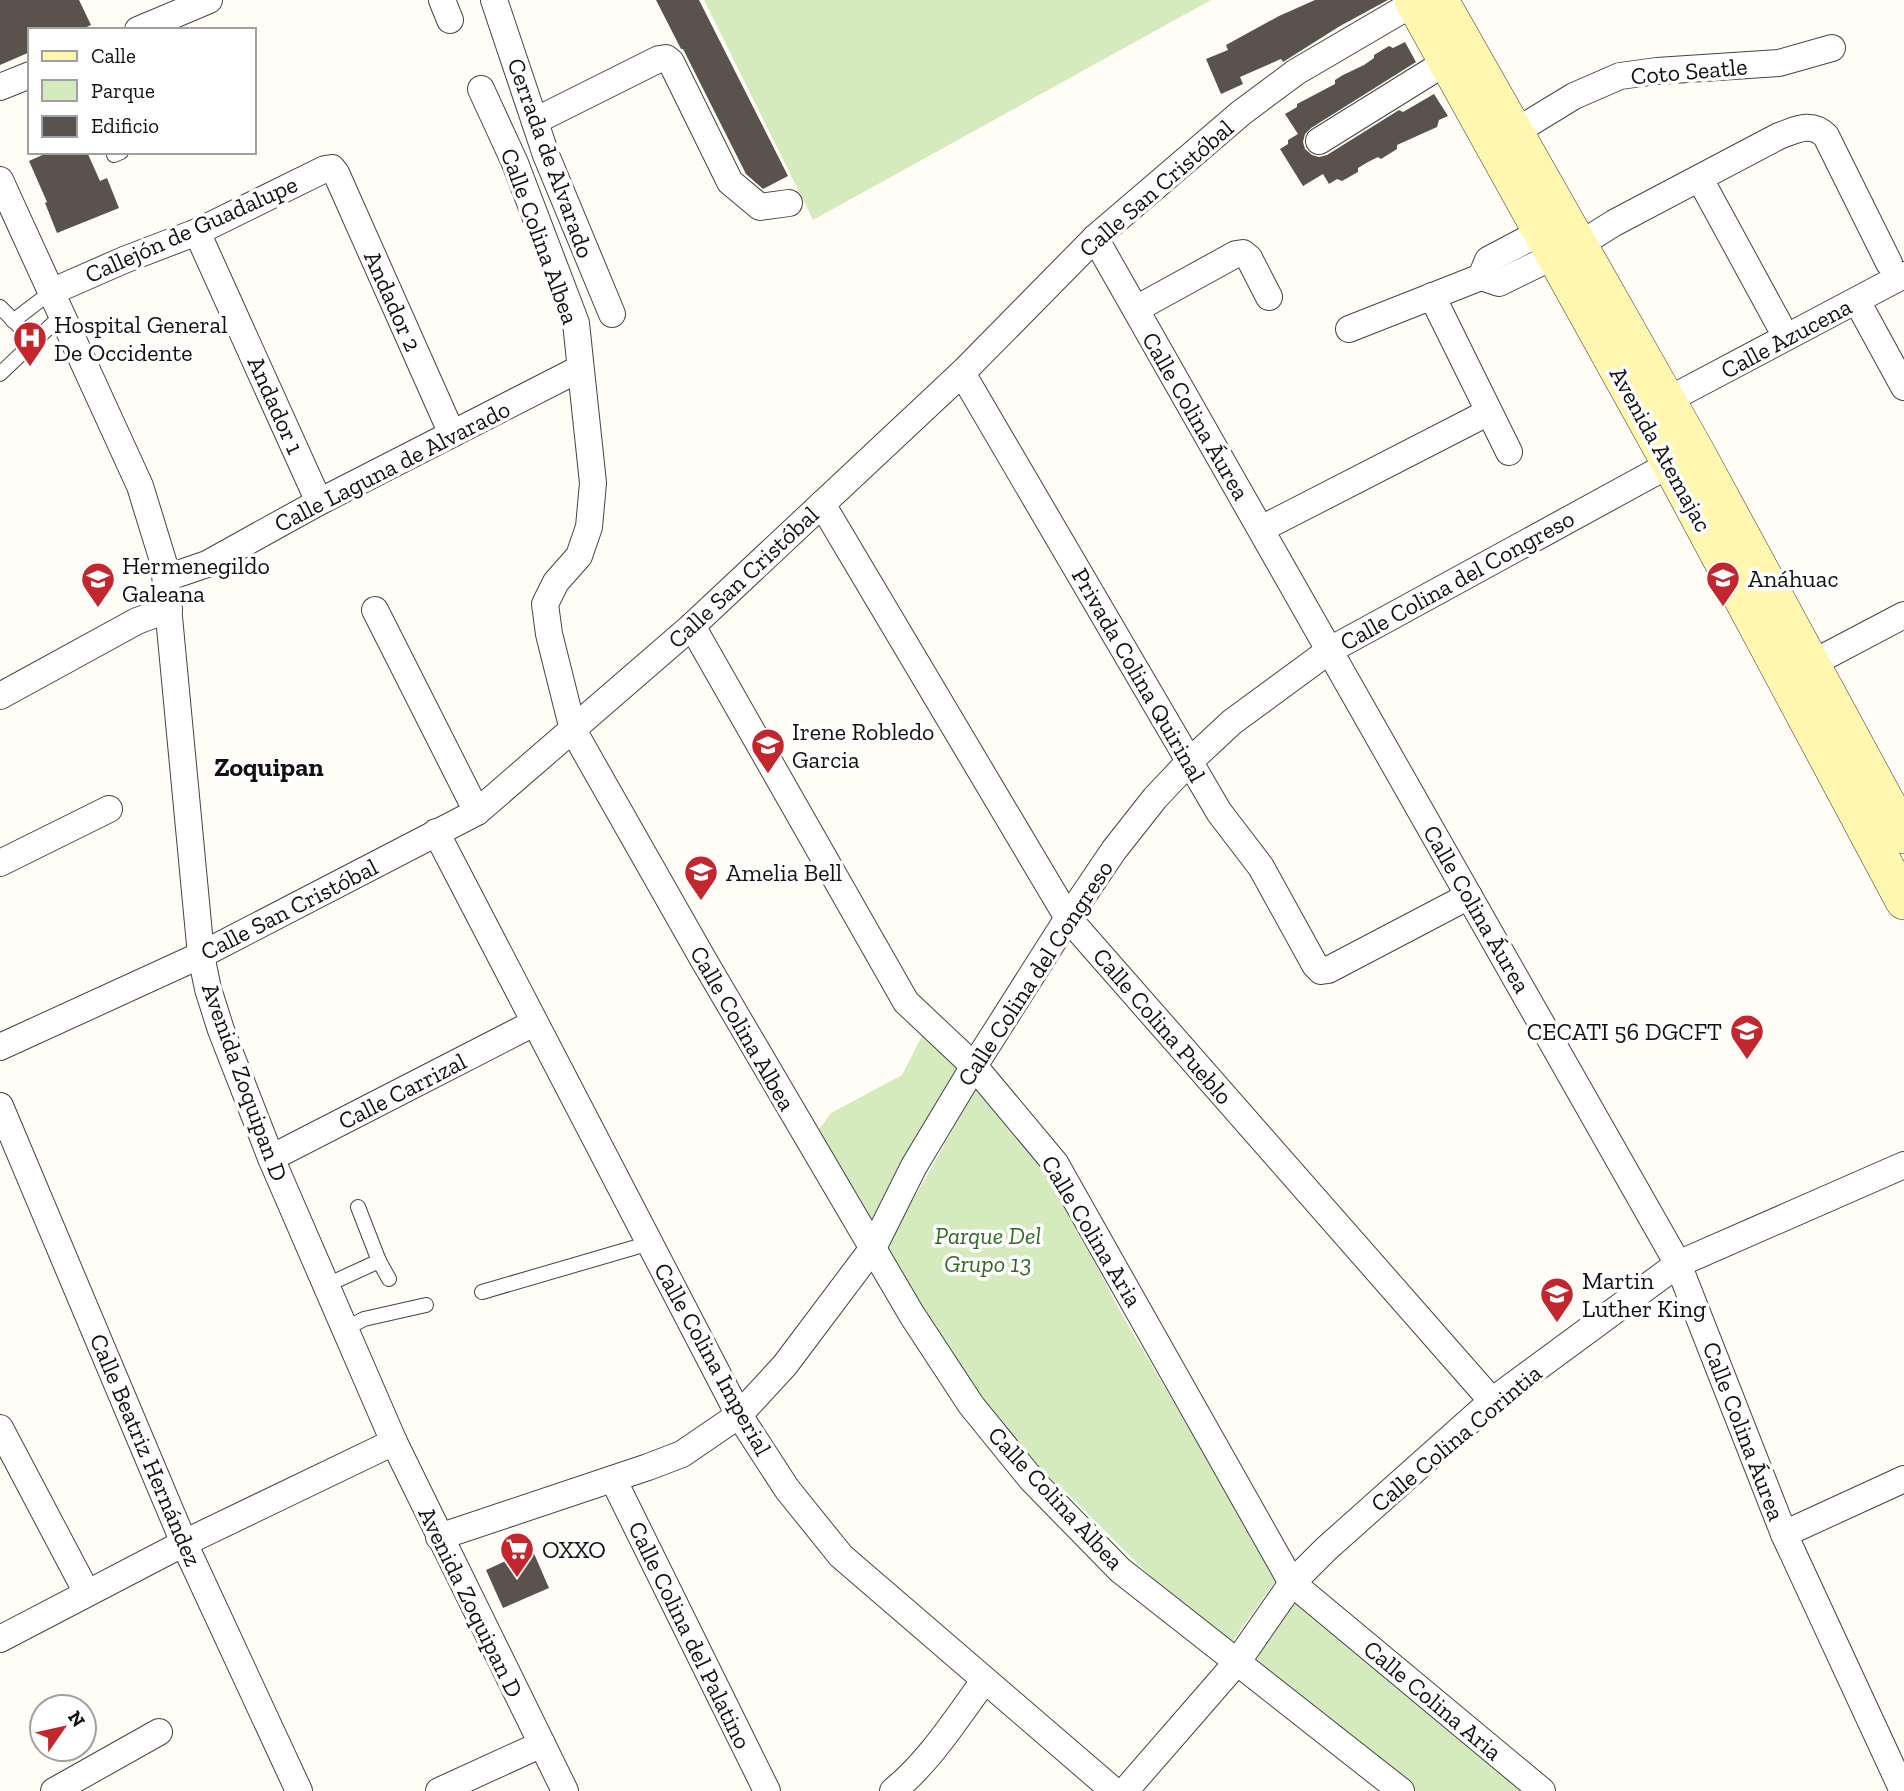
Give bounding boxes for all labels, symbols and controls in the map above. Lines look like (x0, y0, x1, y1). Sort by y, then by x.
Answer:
legend (28, 28, 256, 154)
text: Calle (91, 43, 136, 68)
street label: Coto Seatle (1630, 51, 1748, 91)
street label: Cerrada de Alvarado (501, 54, 601, 262)
text: Parque (91, 78, 155, 103)
text: Edificio (91, 113, 159, 138)
street label: Calle San Cristóbal (1073, 113, 1239, 263)
street label: Calle Colina Albea (495, 144, 585, 328)
street label: Callejón de Guadalupe (80, 169, 302, 289)
street label: Andador 2 (358, 246, 428, 356)
street label: Calle Azucena (1716, 291, 1857, 385)
place label: Hospital General De Occidente (54, 310, 228, 367)
hospital icon: Hospital General De Occidente (11, 319, 49, 368)
street label: Calle Colina Áurea (1136, 327, 1256, 505)
street label: Andador 1 (242, 352, 310, 458)
street label: Avenida Atemajac (1604, 362, 1718, 536)
street label: Calle Laguna de Alvarado (269, 394, 515, 538)
street label: Calle San Cristóbal (662, 500, 824, 654)
street label: Calle Colina del Congreso (1335, 503, 1579, 657)
place label: Hermenegildo Galeana (122, 551, 270, 608)
school or university icon: Anáhuac (1704, 559, 1742, 608)
school or university icon: Hermenegildo Galeana (79, 560, 117, 609)
street label: Privada Colina Quirinal (1066, 563, 1212, 787)
place label: Anáhuac (1748, 564, 1838, 593)
place label: Irene Robledo Garcia (792, 717, 934, 774)
school or university icon: Irene Robledo Garcia (749, 726, 787, 775)
district label: Zoquipan (214, 751, 324, 783)
street label: Calle Colina Áurea (1417, 820, 1537, 998)
street label: Calle San Cristóbal (196, 852, 382, 966)
school or university icon: Amelia Bell (682, 853, 720, 902)
street label: Calle Colina del Congreso (951, 855, 1119, 1091)
place label: Amelia Bell (726, 858, 842, 887)
street label: Calle Colina Albea (684, 941, 802, 1116)
street label: Calle Colina Pueblo (1087, 942, 1239, 1110)
street label: Avenida Zoquipan D (196, 979, 294, 1185)
school or university icon: CECATI 56 DGCFT (1728, 1012, 1766, 1061)
place label: CECATI 56 DGCFT (1527, 1017, 1722, 1046)
street label: Calle Carrizal (333, 1046, 471, 1136)
street label: Calle Colina Aria (1035, 1150, 1149, 1312)
park label: Parque Del Grupo 13 (935, 1221, 1041, 1278)
street label: Calle Colina Imperial (648, 1258, 778, 1460)
place label: Martin Luther King (1582, 1266, 1706, 1323)
school or university icon: Martin Luther King (1538, 1275, 1576, 1324)
street label: Calle Beatriz Hernández (84, 1329, 208, 1571)
street label: Calle Colina Áurea (1697, 1338, 1792, 1525)
street label: Calle Colina Corintia (1365, 1358, 1548, 1518)
street label: Calle Colina Albea (982, 1420, 1130, 1576)
street label: Avenida Zoquipan D (412, 1502, 530, 1702)
street label: Calle Colina del Palatino (622, 1517, 758, 1753)
supermarket icon: OXXO (498, 1530, 536, 1579)
place label: OXXO (542, 1535, 606, 1564)
street label: Calle Colina Aria (1358, 1634, 1508, 1766)
north arrow (28, 1693, 98, 1763)
text: N (63, 1706, 90, 1731)

